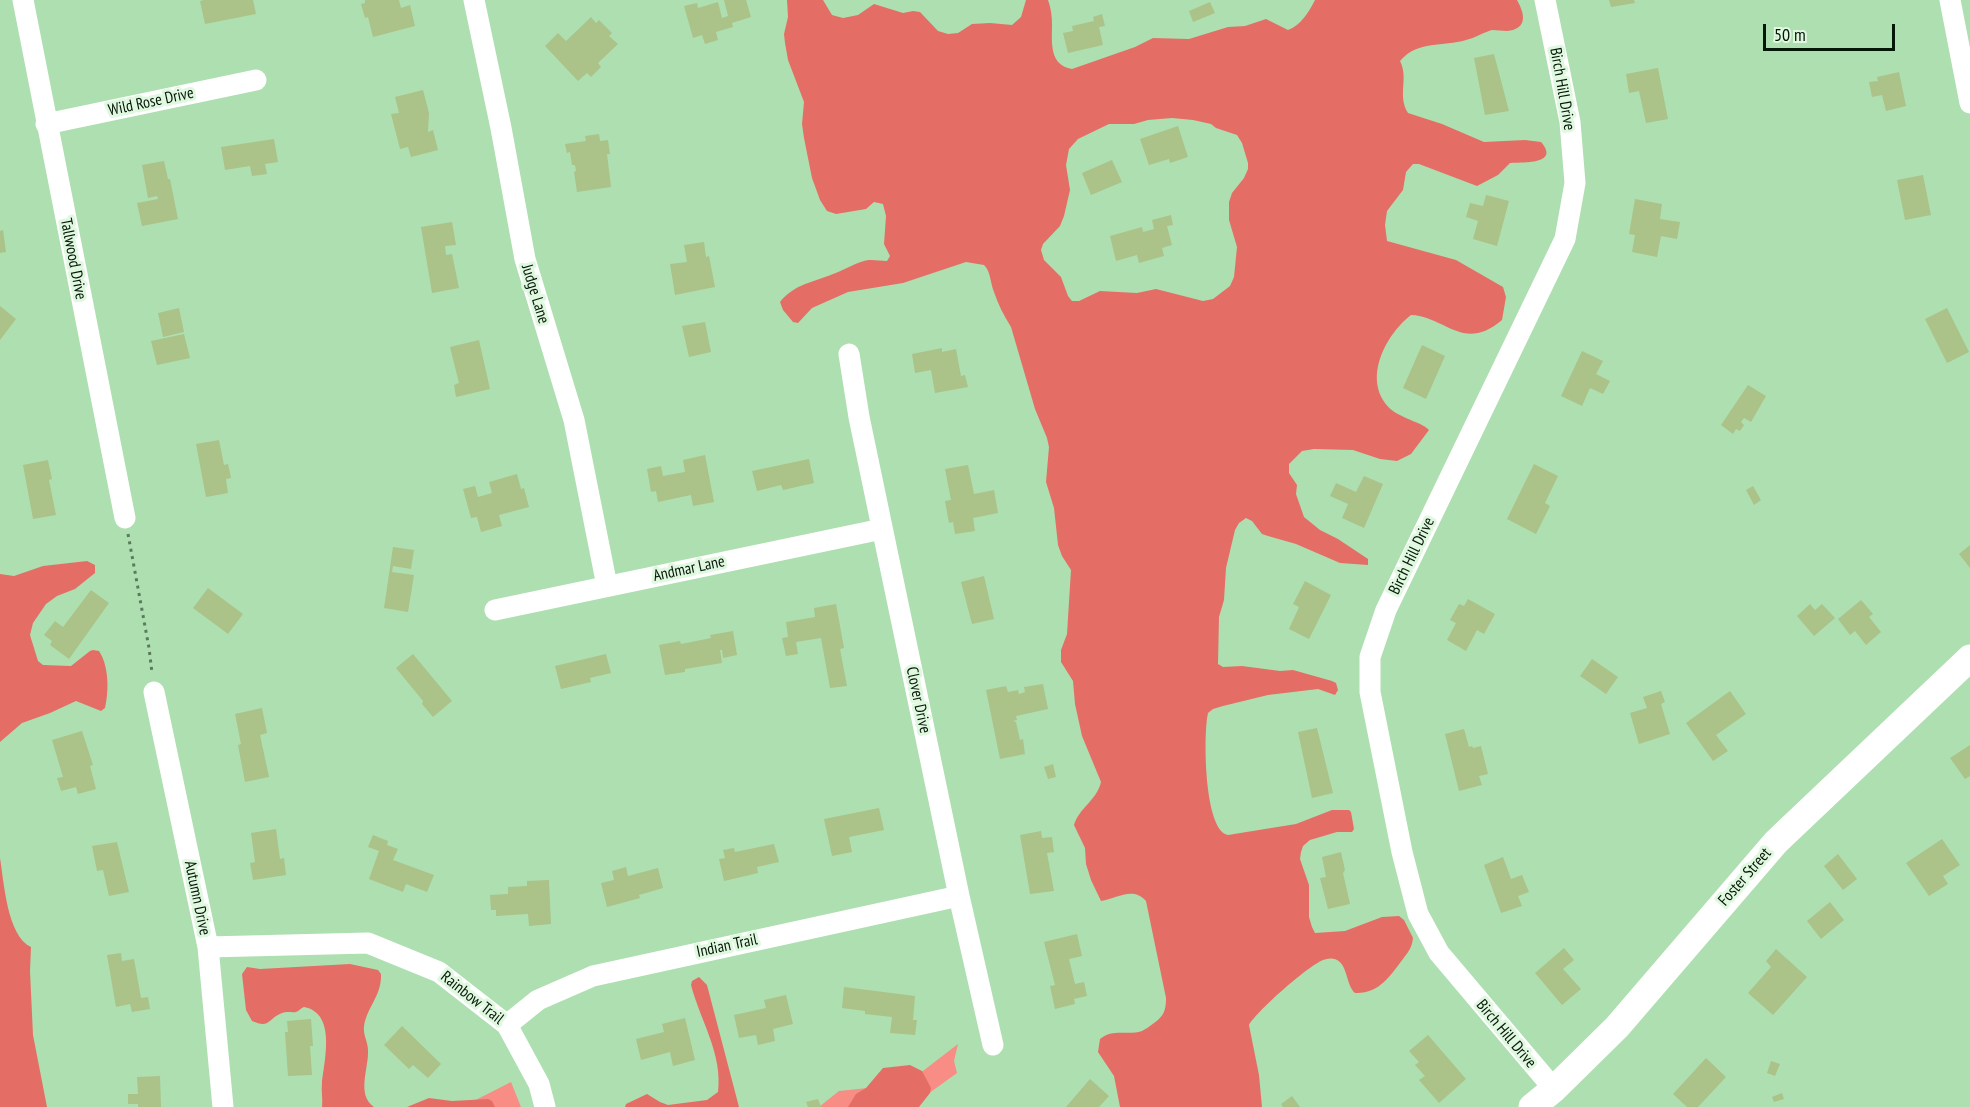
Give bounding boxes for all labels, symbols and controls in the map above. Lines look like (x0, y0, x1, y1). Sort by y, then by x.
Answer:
scale bar (1766, 12, 1898, 50)
text: 50 m (1774, 23, 1806, 46)
street label: Birch Hill Drive (1545, 46, 1579, 132)
street label: Wild Rose Drive (107, 84, 195, 120)
street label: Tallwood Drive (56, 217, 90, 301)
street label: Judge Lane (517, 262, 553, 326)
street label: Birch Hill Drive (1385, 514, 1439, 598)
street label: Andmar Lane (652, 552, 726, 586)
street label: Clover Drive (902, 665, 934, 735)
street label: Foster Street (1715, 844, 1775, 910)
street label: Autumn Drive (180, 859, 214, 937)
street label: Indian Trail (695, 930, 759, 962)
street label: Rainbow Trail (437, 967, 507, 1029)
street label: Birch Hill Drive (1472, 996, 1540, 1072)

